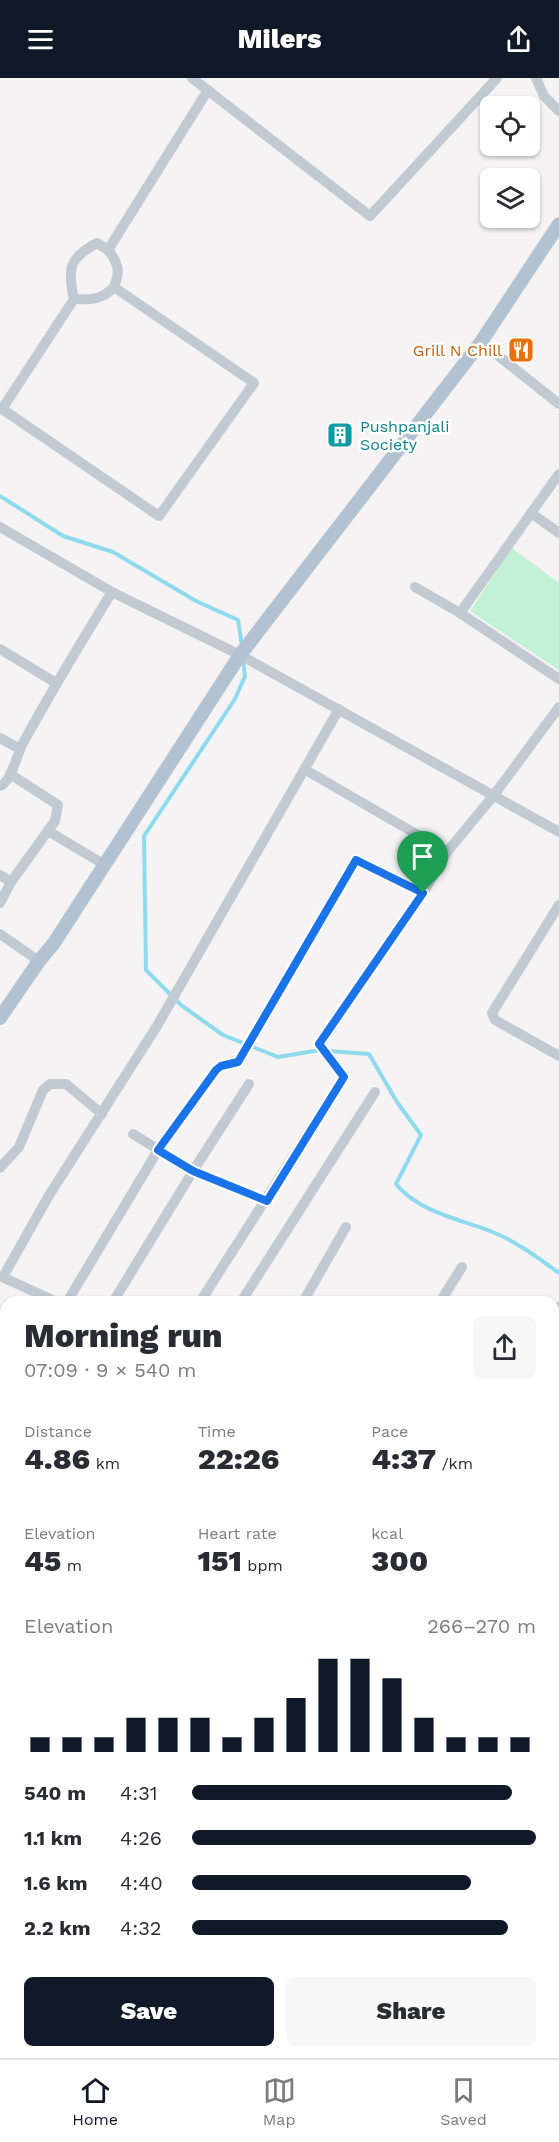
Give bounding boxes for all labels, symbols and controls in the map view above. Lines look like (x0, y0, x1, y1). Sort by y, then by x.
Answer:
icon: menu (24, 23, 57, 56)
text: Milers (237, 23, 322, 55)
icon: share (502, 23, 535, 56)
map controls (480, 96, 540, 228)
button: locate (480, 96, 540, 156)
button: layers (480, 168, 540, 228)
restaurant icon: Grill N Chill (506, 335, 536, 365)
place label: Grill N Chill (413, 341, 502, 360)
place label: Pushpanjali Society (360, 417, 449, 454)
building icon: Pushpanjali Society (325, 420, 355, 450)
pin (397, 831, 448, 893)
icon: arrive (406, 840, 439, 873)
text: Morning run (24, 1316, 223, 1355)
button: share (473, 1316, 536, 1379)
text: 07:09 · 9 × 540 m (24, 1358, 196, 1382)
text: Distance (24, 1422, 92, 1441)
text: Time (198, 1422, 236, 1441)
text: Pace (371, 1422, 408, 1441)
text: 4.86 (24, 1441, 90, 1476)
text: 22:26 (198, 1441, 279, 1476)
text: 4:37 (371, 1441, 436, 1476)
text: km (90, 1454, 120, 1473)
text: /km (436, 1454, 473, 1473)
text: Elevation (24, 1524, 95, 1543)
text: Heart rate (198, 1524, 277, 1543)
text: kcal (371, 1524, 403, 1543)
text: 45 (24, 1543, 61, 1578)
text: 151 (198, 1543, 242, 1578)
text: 300 (371, 1543, 428, 1578)
text: m (61, 1556, 82, 1575)
text: bpm (242, 1556, 283, 1575)
text: Elevation (24, 1614, 113, 1638)
text: 266–270 m (427, 1614, 536, 1638)
text: 540 m (24, 1781, 86, 1805)
text: 4:31 (120, 1781, 158, 1805)
text: 1.1 km (24, 1826, 82, 1850)
text: 4:26 (120, 1826, 162, 1850)
text: 1.6 km (24, 1871, 88, 1895)
text: 4:40 (120, 1871, 163, 1895)
text: 2.2 km (24, 1916, 91, 1940)
text: 4:32 (120, 1916, 161, 1940)
button: Save (24, 1977, 274, 2046)
button: Share (286, 1977, 536, 2046)
tab: Home (72, 2074, 118, 2129)
tab: Map (263, 2074, 296, 2129)
tab: Saved (440, 2074, 487, 2129)

